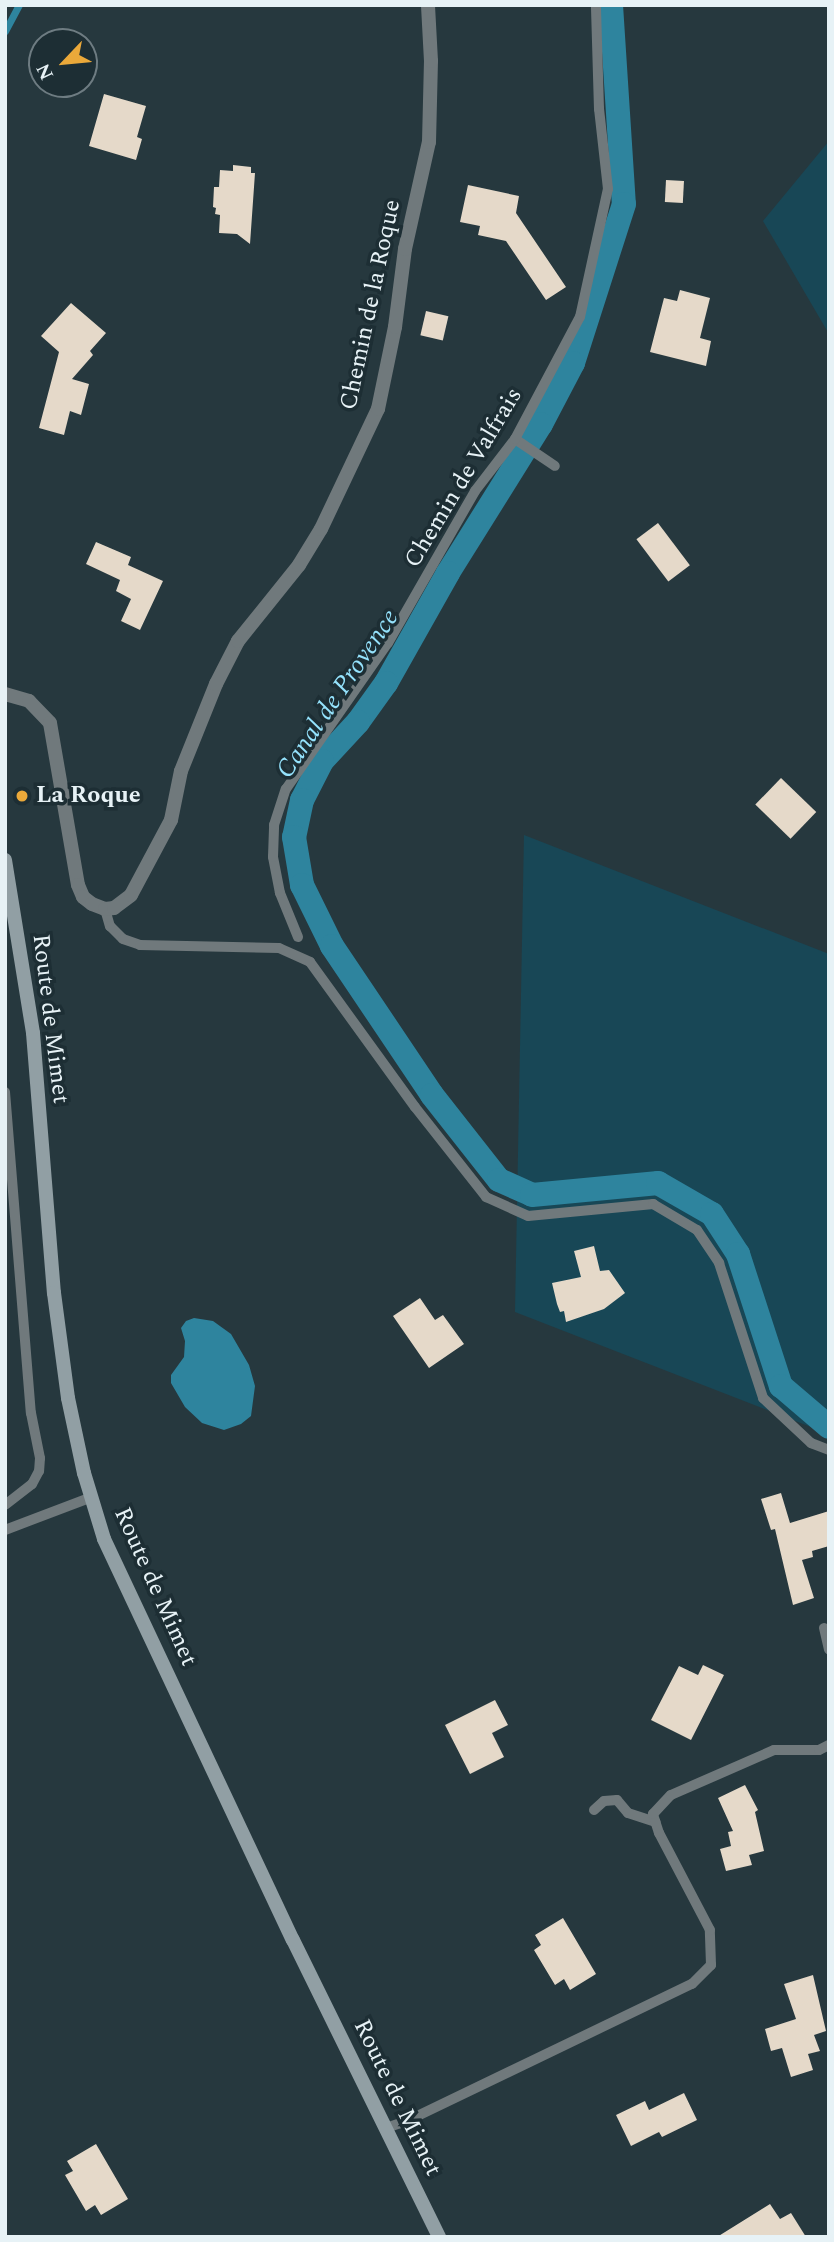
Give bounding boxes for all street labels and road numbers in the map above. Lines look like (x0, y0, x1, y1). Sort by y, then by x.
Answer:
street label: Chemin de la Roque (335, 197, 407, 413)
street label: Chemin de Valfrais (399, 383, 529, 573)
street label: Route de Mimet (25, 933, 75, 1105)
street label: Route de Mimet (107, 1503, 203, 1671)
street label: Route de Mimet (347, 2015, 447, 2181)

